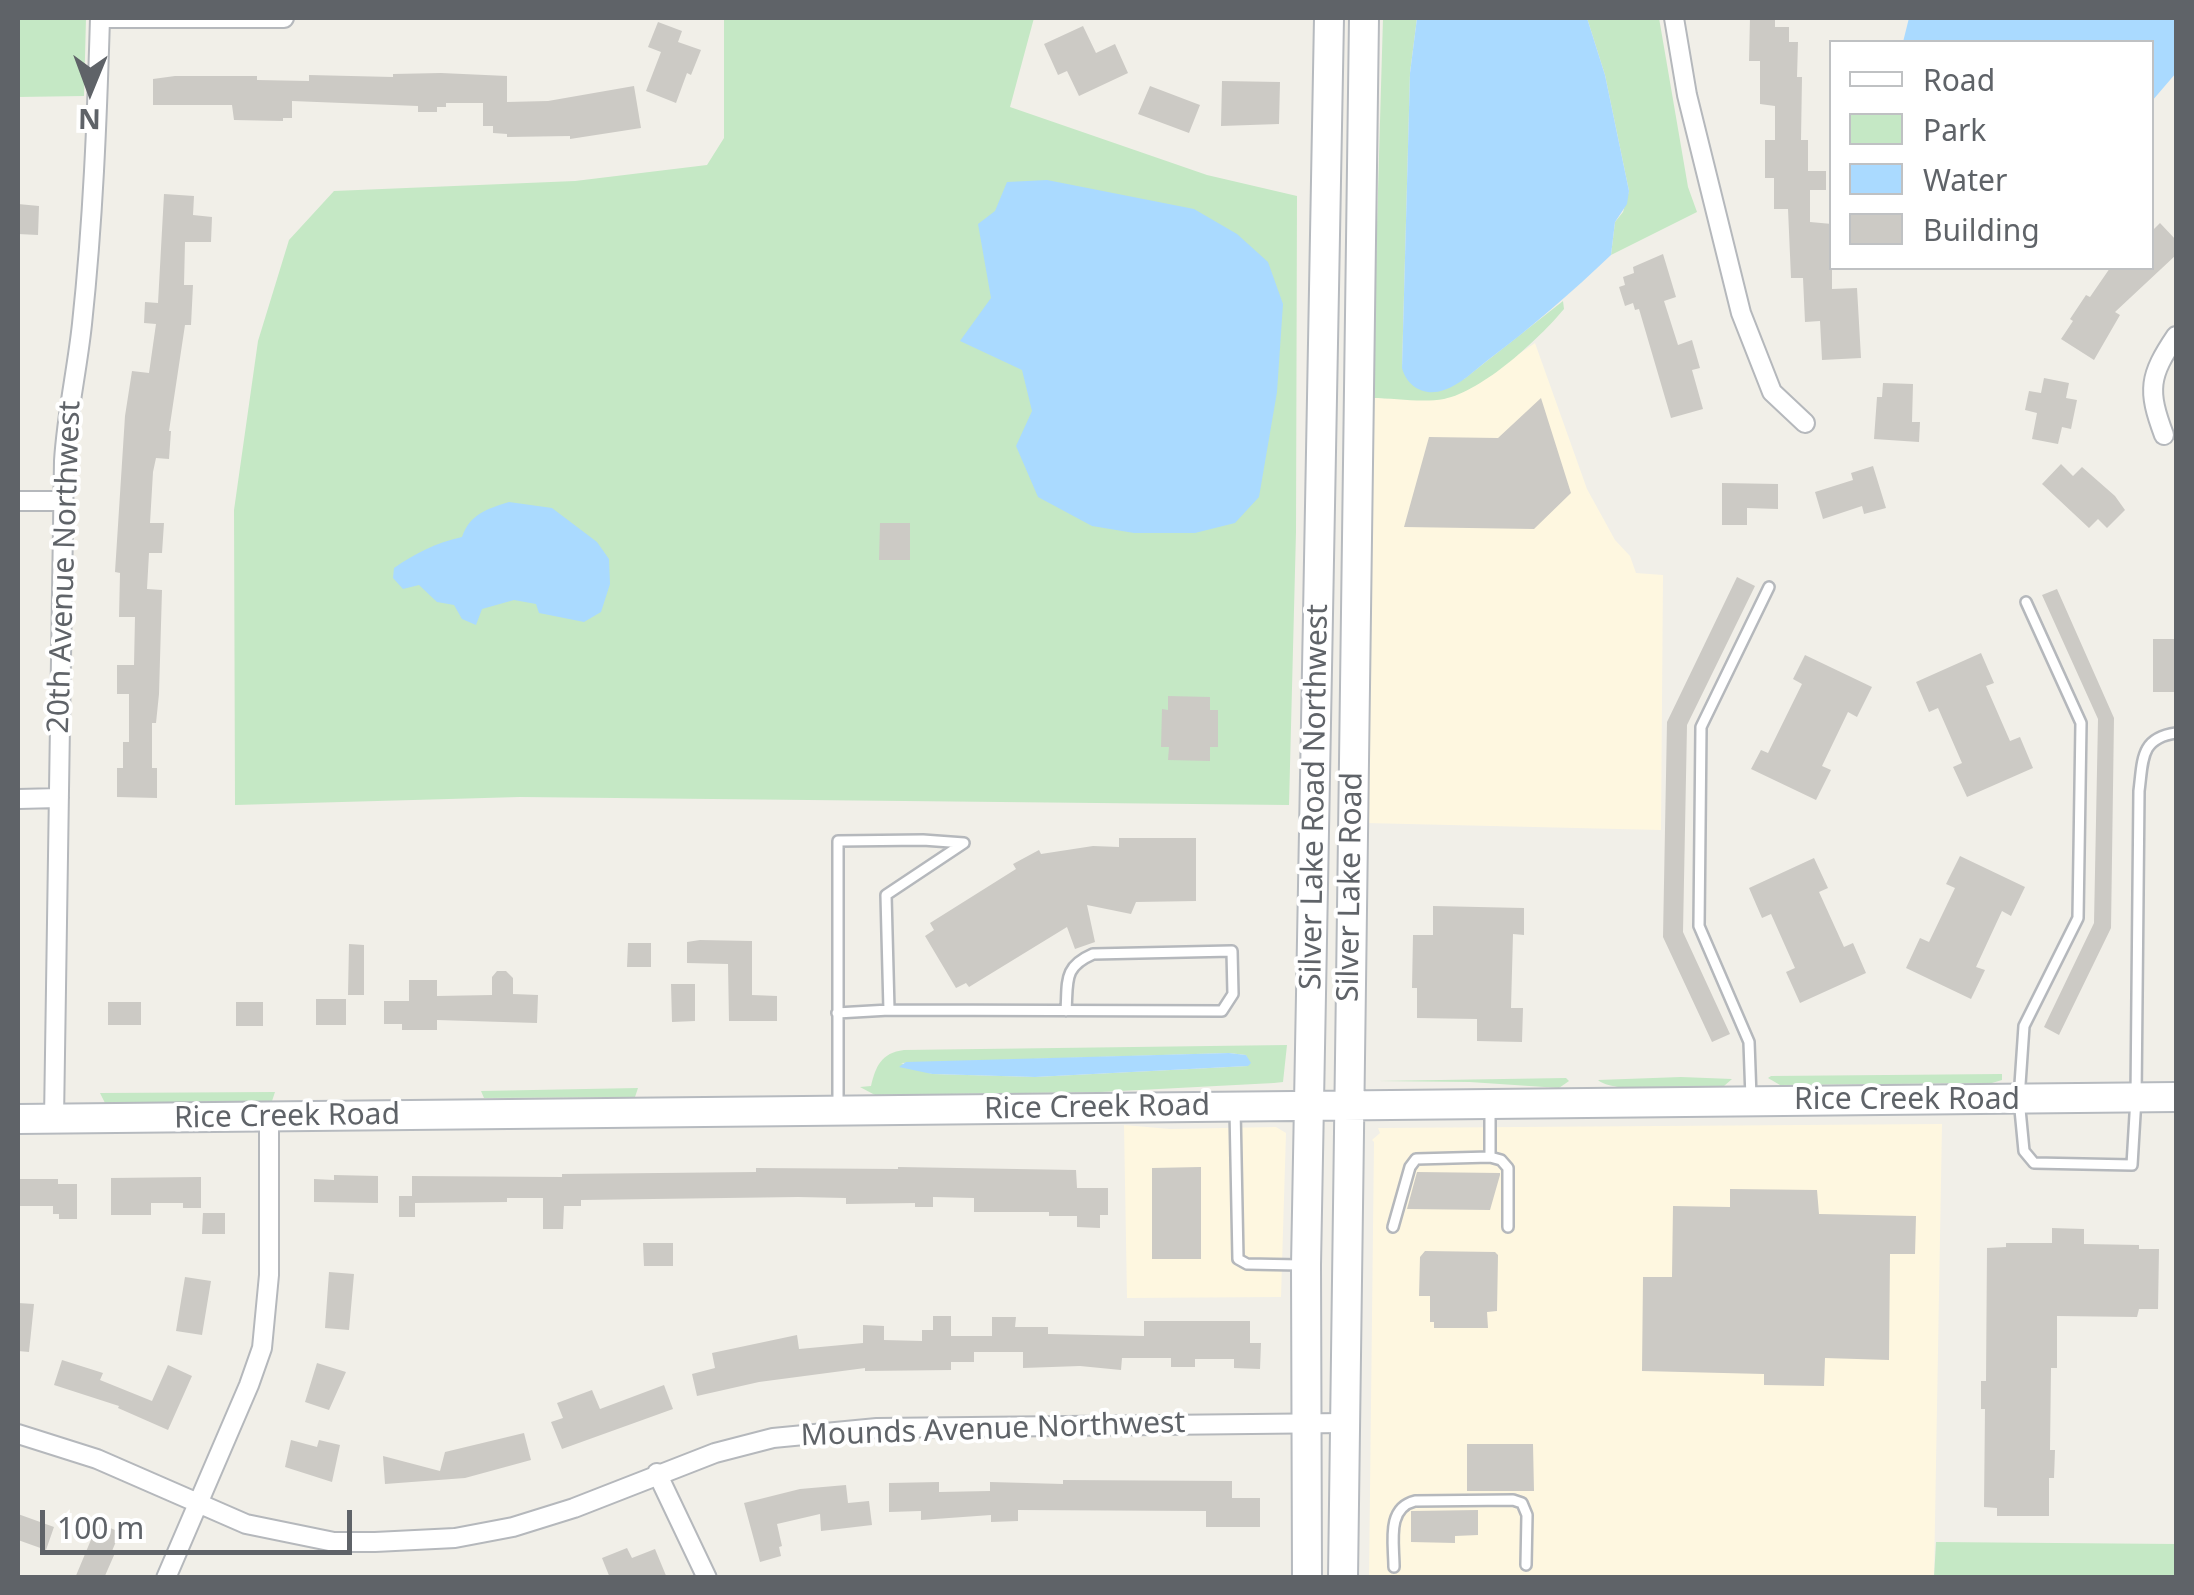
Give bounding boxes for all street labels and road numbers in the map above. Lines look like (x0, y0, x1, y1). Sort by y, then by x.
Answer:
street label: 20th Avenue Northwest (41, 400, 89, 734)
street label: Silver Lake Road Northwest (1294, 604, 1336, 990)
street label: Silver Lake Road (1331, 772, 1371, 1002)
street label: Rice Creek Road (1794, 1082, 2020, 1118)
street label: Rice Creek Road (984, 1088, 1210, 1128)
street label: Rice Creek Road (174, 1097, 400, 1137)
street label: Mounds Avenue Northwest (800, 1405, 1186, 1455)

